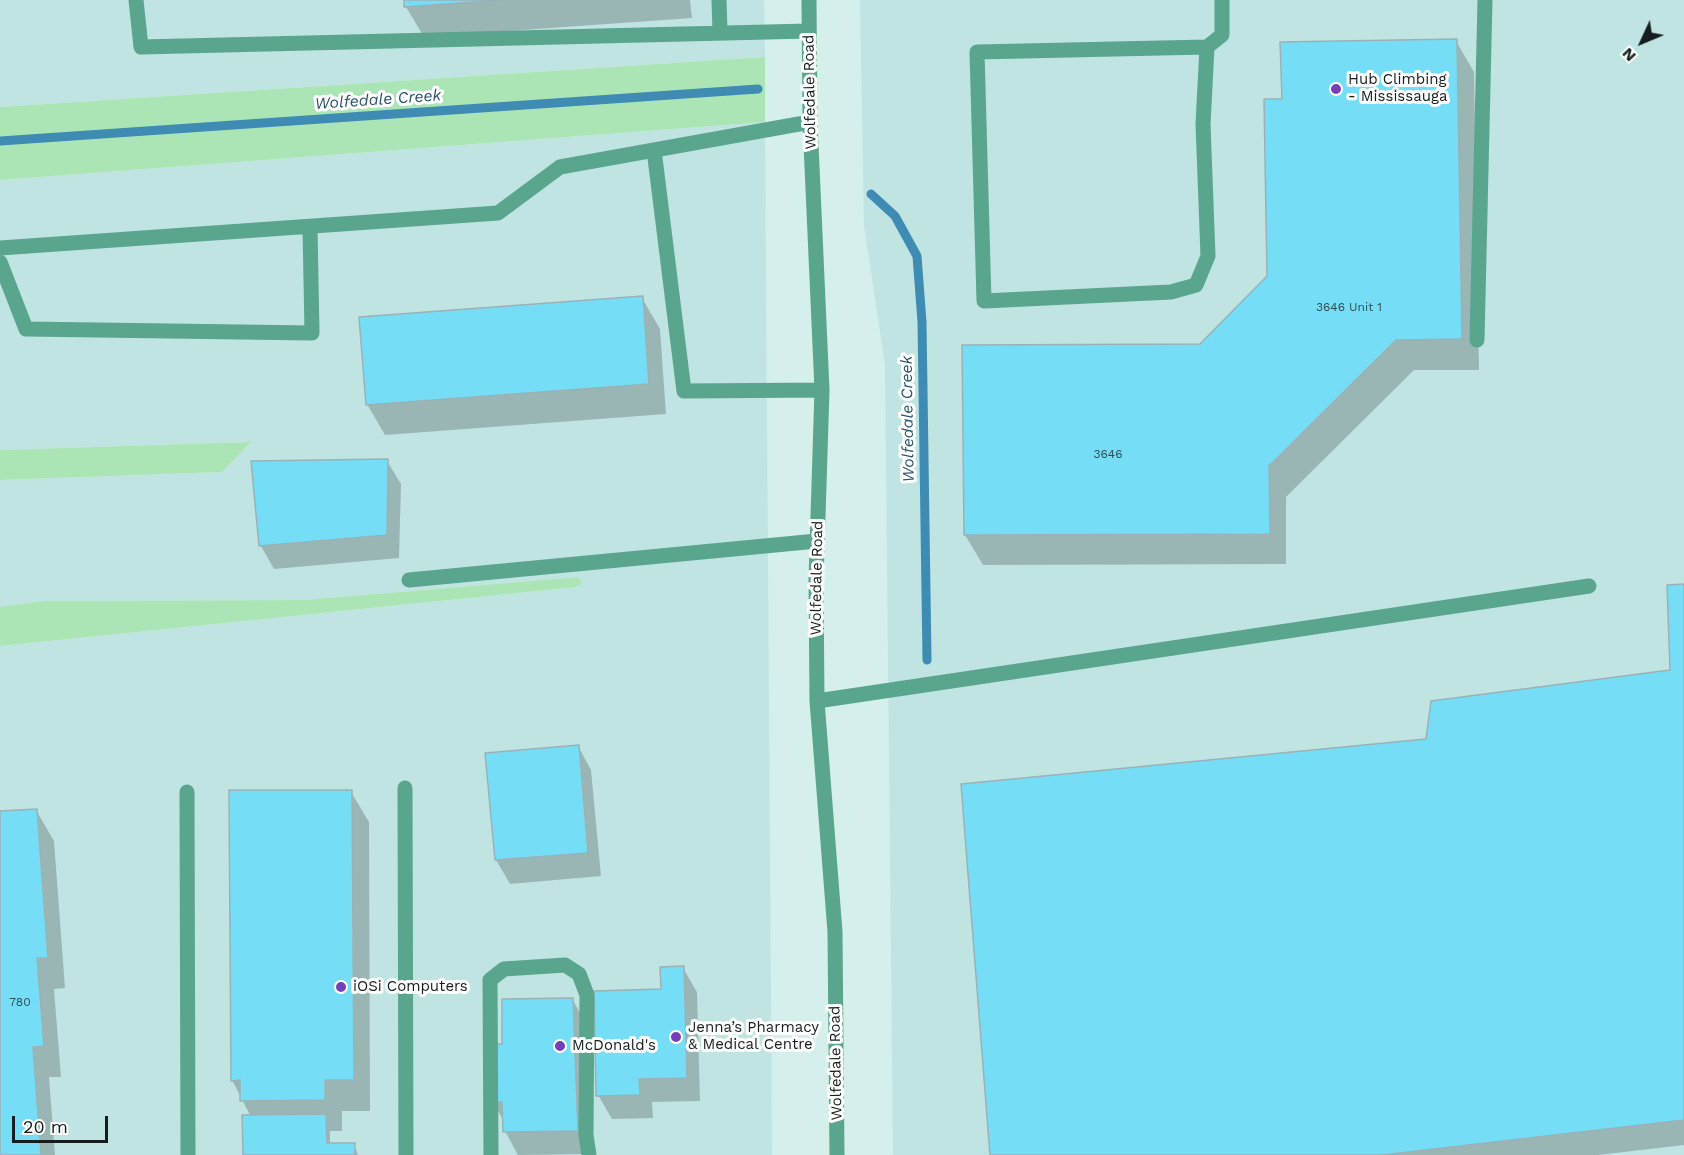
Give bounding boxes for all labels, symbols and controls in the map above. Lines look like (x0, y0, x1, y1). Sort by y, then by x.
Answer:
north arrow (1612, 12, 1672, 72)
street label: Wolfedale Road (800, 34, 820, 150)
text: N (1618, 44, 1640, 66)
place label: Hub Climbing - Mississauga (1348, 71, 1447, 106)
marker: Hub Climbing - Mississauga (1329, 82, 1343, 96)
water label: Wolfedale Creek (314, 86, 442, 114)
house number: 3646 Unit 1 (1316, 300, 1382, 314)
water label: Wolfedale Creek (897, 355, 919, 483)
house number: 3646 (1094, 447, 1122, 461)
street label: Wolfedale Road (807, 520, 827, 636)
place label: iOSi Computers (353, 978, 468, 996)
marker: iOSi Computers (334, 980, 348, 994)
house number: 780 (9, 995, 31, 1009)
street label: Wolfedale Road (826, 1005, 846, 1121)
place label: Jenna’s Pharmacy & Medical Centre (688, 1019, 819, 1054)
marker: Jenna’s Pharmacy & Medical Centre (669, 1030, 683, 1044)
place label: McDonald's (572, 1037, 656, 1055)
marker: McDonald's (553, 1039, 567, 1053)
scale bar (15, 1104, 111, 1142)
text: 20 m (23, 1116, 68, 1137)

